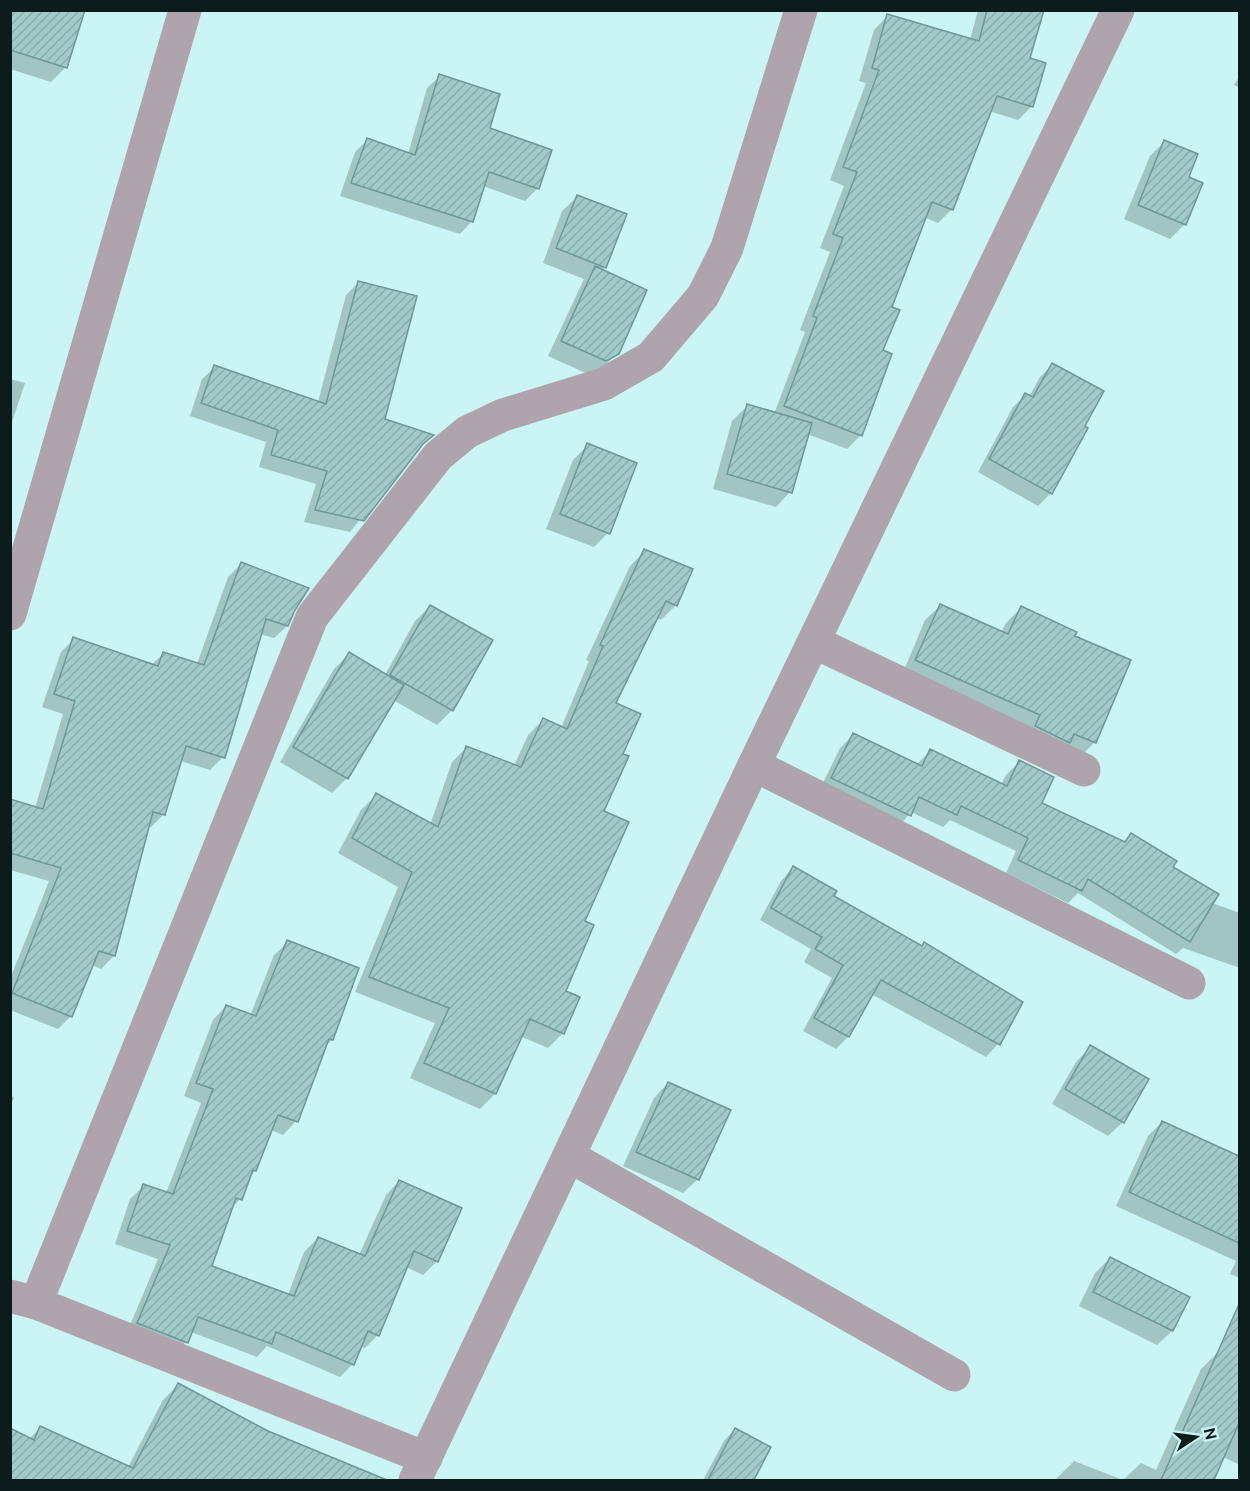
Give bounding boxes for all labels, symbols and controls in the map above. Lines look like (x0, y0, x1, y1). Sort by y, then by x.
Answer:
north arrow (1166, 1407, 1226, 1467)
text: N (1201, 1426, 1221, 1441)

